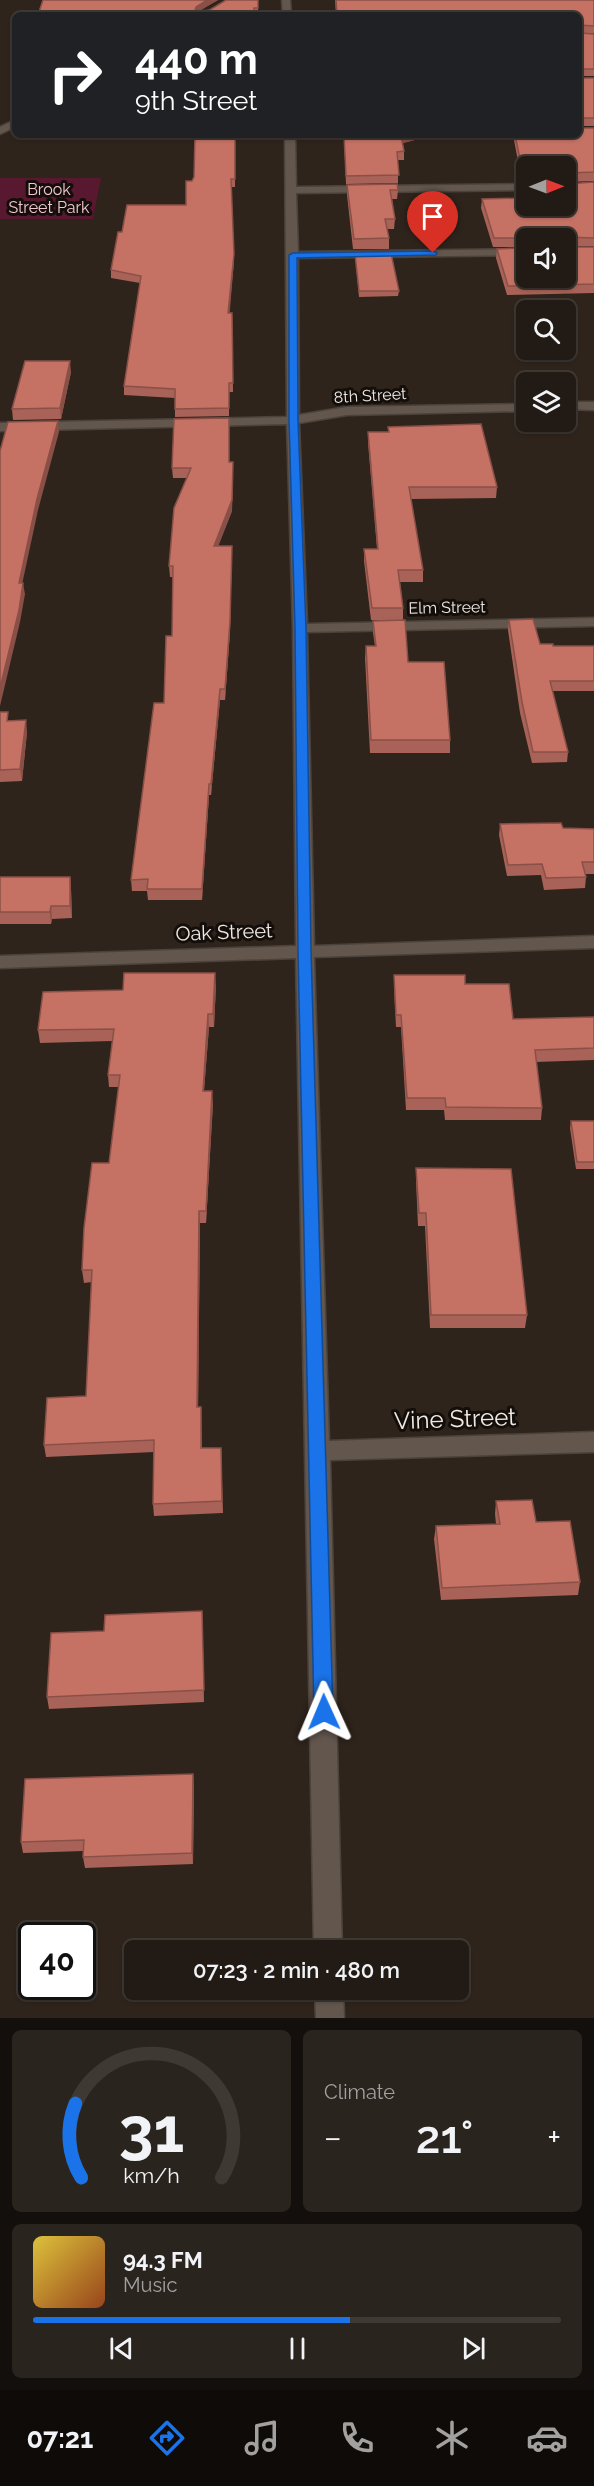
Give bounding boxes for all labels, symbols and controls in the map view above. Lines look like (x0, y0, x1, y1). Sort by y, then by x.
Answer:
text: 440 m (135, 35, 258, 84)
icon: right (36, 36, 114, 114)
text: 9th Street (135, 85, 257, 116)
north arrow (516, 156, 576, 216)
map controls (516, 156, 576, 432)
park label: Brook Street Park (8, 180, 90, 217)
pin (407, 191, 458, 253)
icon: arrive (416, 200, 449, 233)
button: sound (516, 228, 576, 288)
button: search (516, 300, 576, 360)
button: layers (516, 372, 576, 432)
street label: 8th Street (333, 384, 407, 407)
street label: Elm Street (408, 597, 486, 618)
street label: Oak Street (175, 918, 273, 946)
street label: Vine Street (393, 1402, 517, 1435)
position arrow (292, 1680, 356, 1744)
speed limit sign: 40 (18, 1922, 96, 2000)
text: 07:23 · 2 min · 480 m (193, 1957, 400, 1983)
text: Climate (324, 2080, 395, 2104)
text: 31 (119, 2093, 184, 2167)
text: 21° (416, 2111, 473, 2164)
text: − (324, 2118, 342, 2157)
text: + (547, 2118, 561, 2157)
text: km/h (123, 2163, 180, 2188)
text: 94.3 FM (123, 2247, 203, 2273)
text: Music (123, 2273, 177, 2297)
icon: previous (105, 2332, 138, 2365)
icon: pause (281, 2332, 314, 2365)
icon: next (457, 2332, 490, 2365)
icon: directions (146, 2417, 188, 2459)
icon: music (241, 2417, 283, 2459)
icon: phone (336, 2417, 378, 2459)
icon: climate (431, 2417, 473, 2459)
icon: car (526, 2417, 568, 2459)
text: 07:21 (26, 2423, 93, 2454)

